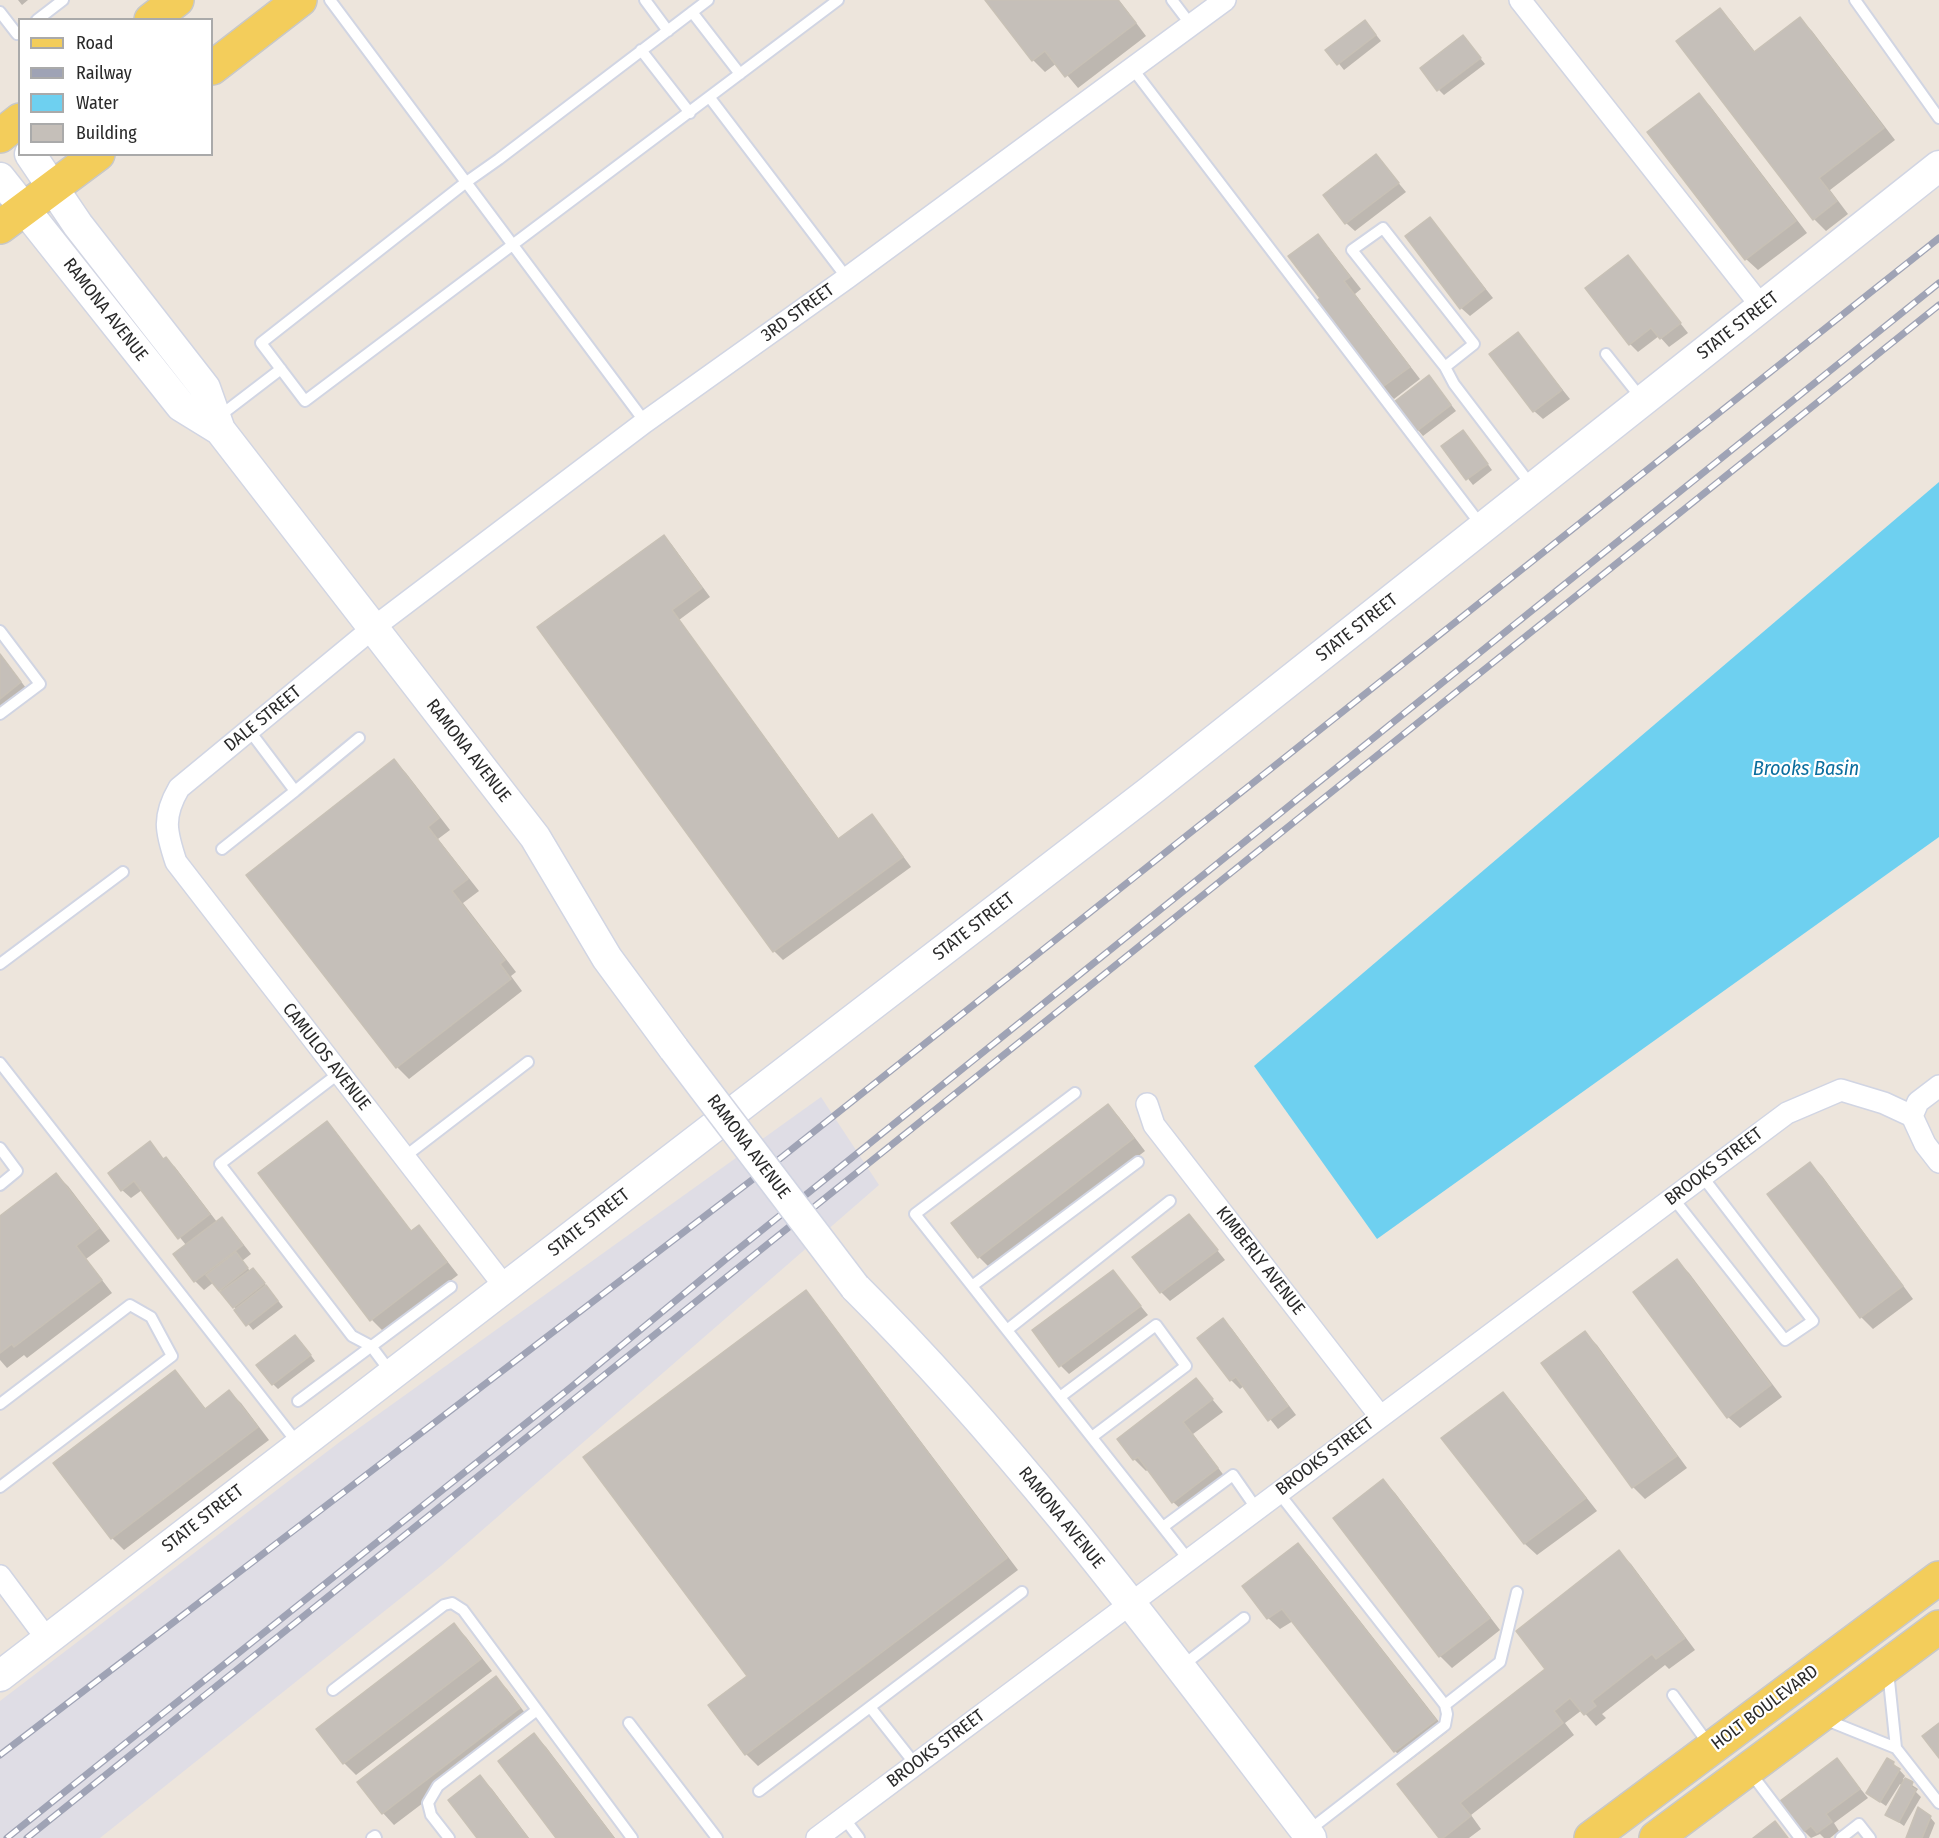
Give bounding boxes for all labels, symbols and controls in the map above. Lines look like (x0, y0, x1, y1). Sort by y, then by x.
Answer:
legend (18, 18, 213, 156)
text: Road (76, 32, 113, 54)
text: Railway (76, 62, 132, 84)
text: Water (76, 92, 119, 114)
text: Building (76, 122, 137, 144)
street label: RAMONA AVENUE (58, 254, 152, 366)
street label: 3RD STREET (757, 279, 839, 347)
street label: STATE STREET (1693, 287, 1783, 365)
street label: STATE STREET (1312, 589, 1402, 667)
street label: DALE STREET (220, 682, 306, 756)
street label: RAMONA AVENUE (421, 695, 515, 807)
water label: Brooks Basin (1753, 757, 1859, 781)
street label: STATE STREET (929, 888, 1019, 966)
street label: CAMULOS AVENUE (277, 999, 375, 1115)
street label: RAMONA AVENUE (702, 1091, 794, 1203)
street label: BROOKS STREET (1661, 1123, 1767, 1211)
street label: STATE STREET (544, 1184, 634, 1262)
street label: KIMBERLY AVENUE (1211, 1203, 1309, 1319)
street label: BROOKS STREET (1272, 1413, 1378, 1501)
street label: RAMONA AVENUE (1013, 1463, 1109, 1573)
street label: STATE STREET (158, 1480, 248, 1558)
street label: HOLT BOULEVARD (1707, 1661, 1823, 1755)
street label: BROOKS STREET (883, 1705, 989, 1793)

